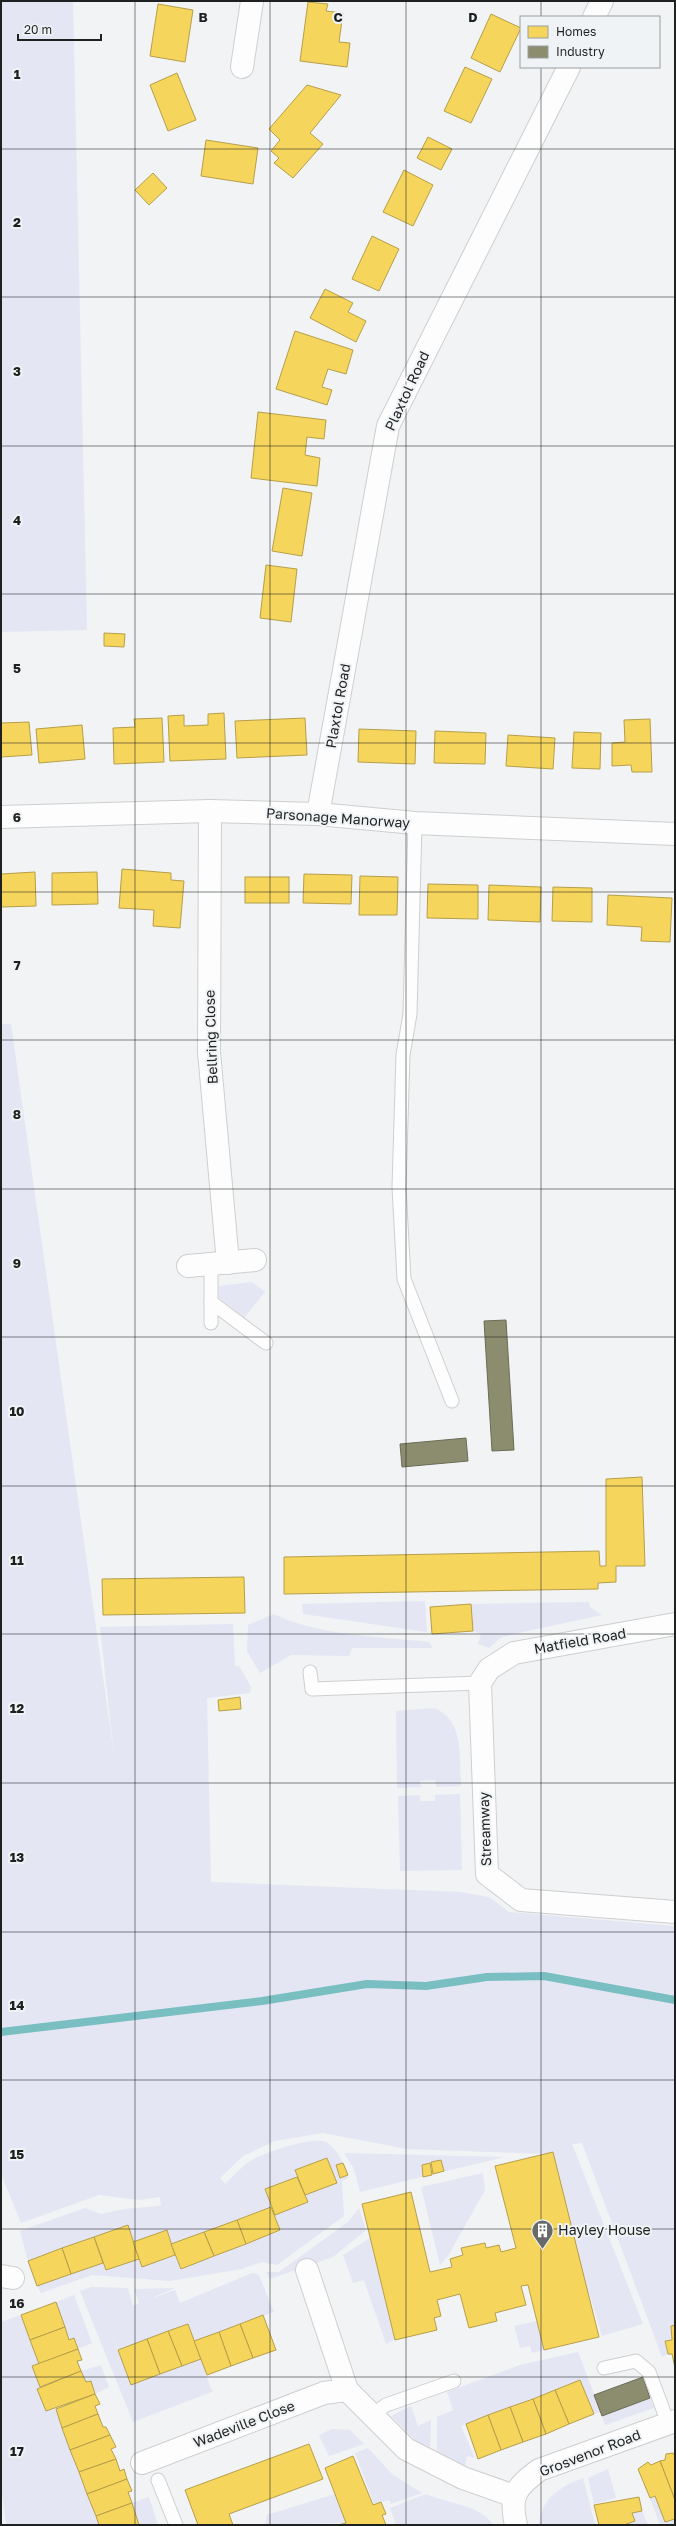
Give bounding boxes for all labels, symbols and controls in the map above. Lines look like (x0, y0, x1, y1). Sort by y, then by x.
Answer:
text: B (198, 9, 208, 25)
text: C (333, 9, 343, 25)
text: D (468, 9, 478, 25)
scale bar (18, 16, 101, 42)
legend (520, 16, 660, 68)
text: 20 m (24, 22, 52, 37)
text: Homes (556, 24, 596, 39)
text: Industry (556, 44, 605, 59)
text: 1 (14, 66, 21, 82)
text: 2 (13, 214, 21, 230)
street label: Plaxtol Road (381, 348, 432, 433)
text: 3 (13, 363, 21, 379)
text: 4 (13, 512, 21, 528)
text: 5 (13, 660, 21, 676)
street label: Plaxtol Road (322, 662, 353, 750)
street label: Parsonage Manorway (266, 804, 411, 831)
text: 6 (13, 809, 21, 825)
text: 7 (13, 957, 21, 973)
street label: Bellring Close (200, 990, 221, 1084)
text: 8 (13, 1106, 21, 1122)
text: 9 (13, 1255, 21, 1271)
text: 10 (9, 1403, 25, 1419)
text: 11 (10, 1552, 24, 1568)
street label: Matfield Road (533, 1624, 627, 1657)
text: 12 (10, 1700, 24, 1716)
street label: Streamway (475, 1791, 494, 1867)
text: 13 (10, 1849, 24, 1865)
text: 14 (10, 1997, 24, 2013)
text: 15 (10, 2146, 24, 2162)
building icon: Hayley House (530, 2217, 556, 2250)
place label: Hayley House (558, 2221, 651, 2238)
text: 16 (10, 2295, 24, 2311)
street label: Wadeville Close (191, 2396, 297, 2451)
street label: Grosvenor Road (537, 2425, 643, 2480)
text: 17 (10, 2443, 24, 2459)

